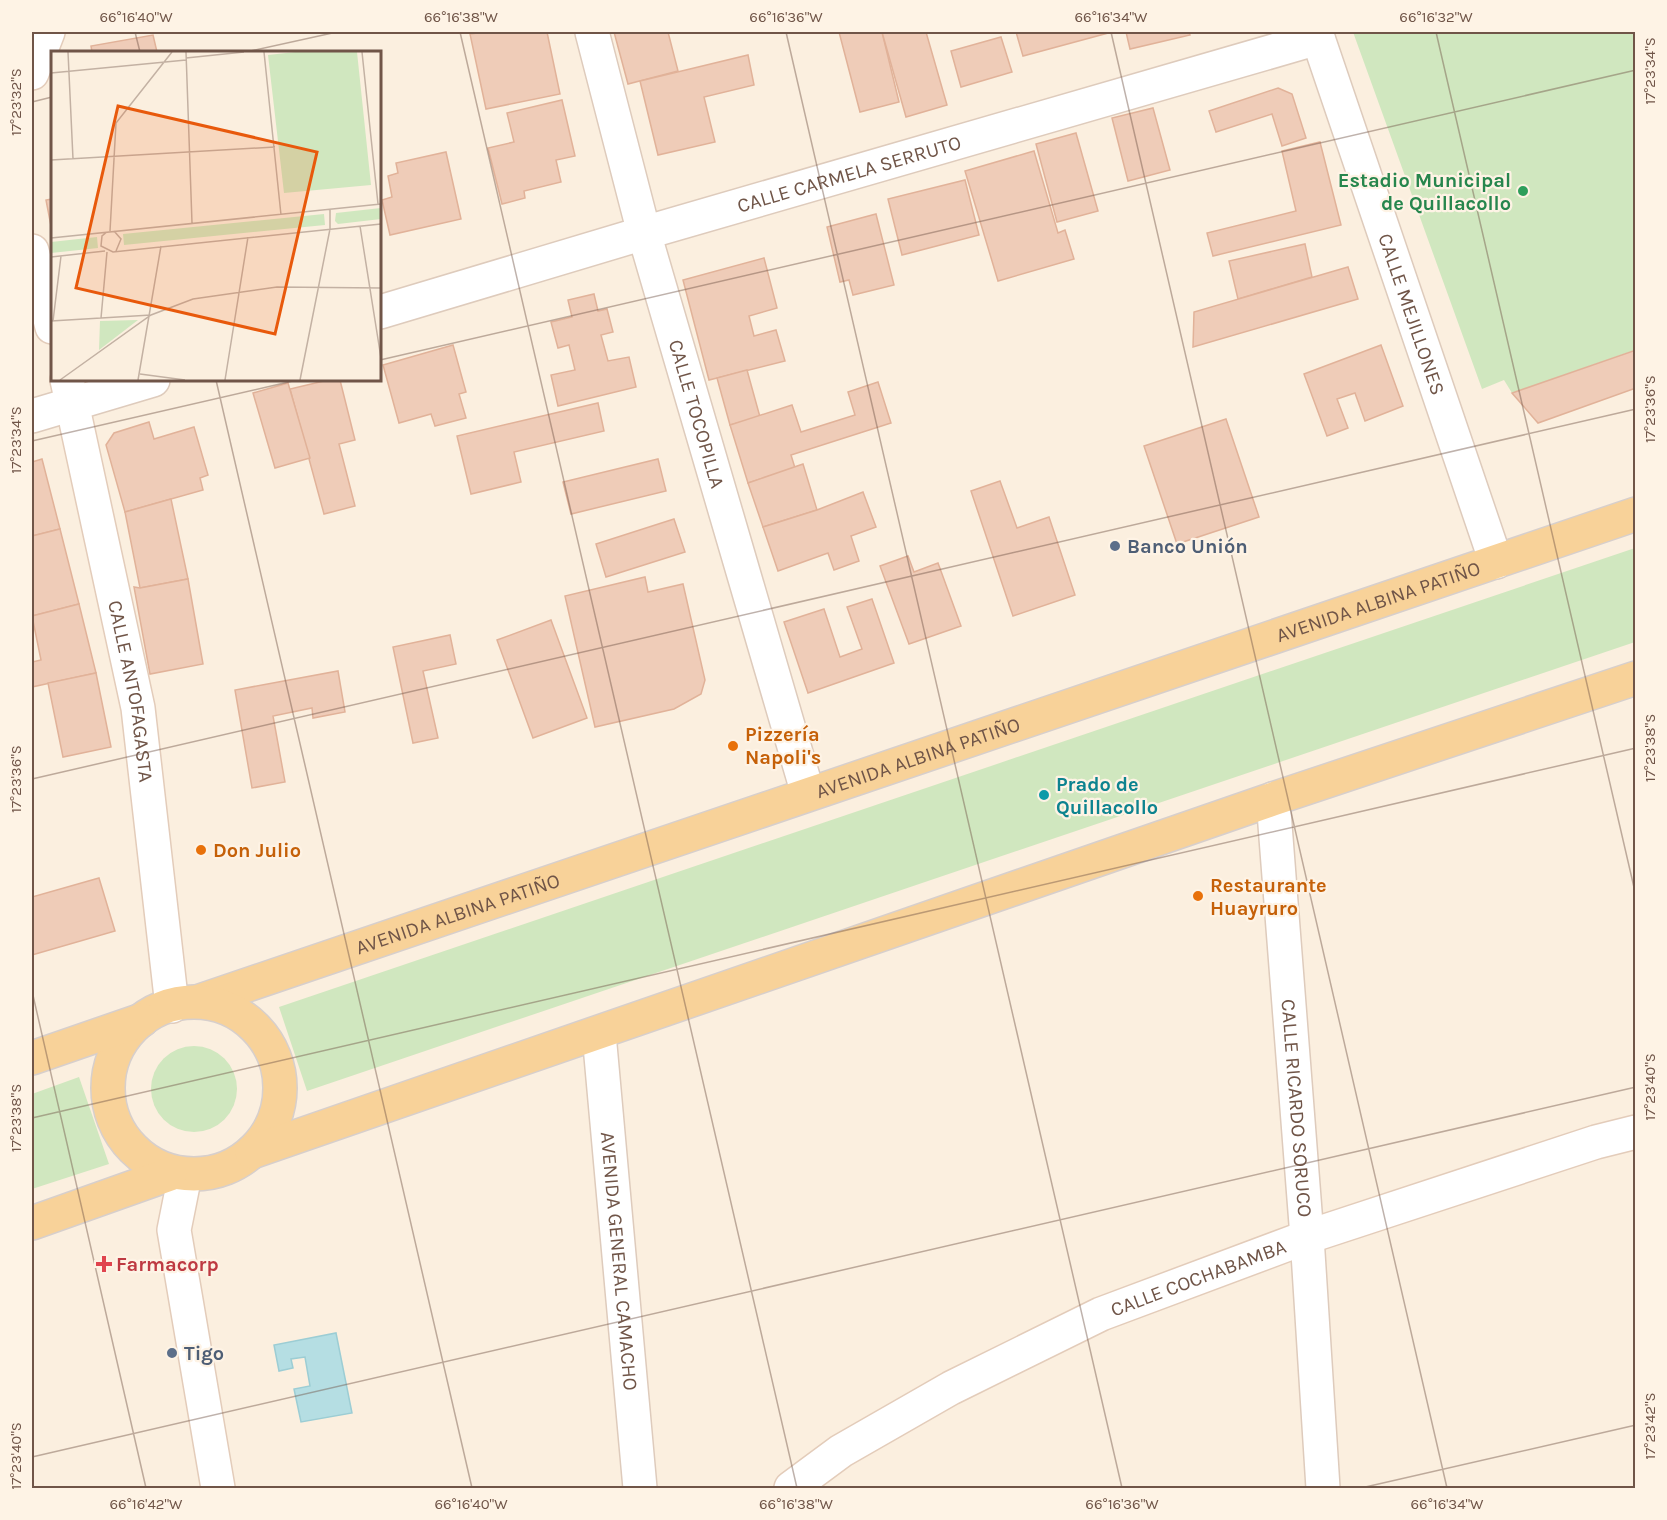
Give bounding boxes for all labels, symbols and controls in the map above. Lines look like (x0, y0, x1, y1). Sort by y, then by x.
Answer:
text: 66°16'40"W (99, 8, 173, 26)
text: 66°16'38"W (424, 8, 499, 26)
text: 66°16'36"W (749, 8, 823, 26)
text: 66°16'34"W (1074, 8, 1148, 26)
text: 66°16'32"W (1399, 8, 1473, 26)
text: 17°23'34"S (1641, 37, 1659, 105)
inset map (51, 51, 381, 381)
text: 17°23'32"S (7, 68, 25, 136)
street label: CALLE CARMELA SERRUTO (734, 131, 964, 217)
place label: Estadio Municipal de Quillacollo (1338, 169, 1511, 215)
marker: Estadio Municipal de Quillacollo (1516, 184, 1530, 198)
street label: CALLE MEJILLONES (1373, 231, 1449, 398)
street label: CALLE TOCOPILLA (664, 337, 729, 491)
text: 17°23'36"S (1641, 375, 1659, 443)
text: 17°23'34"S (7, 406, 25, 474)
place label: Banco Unión (1127, 535, 1248, 558)
marker: Banco Unión (1108, 539, 1122, 553)
street label: AVENIDA ALBINA PATIÑO (1273, 557, 1483, 647)
street label: CALLE ANTOFAGASTA (103, 598, 157, 784)
street label: AVENIDA ALBINA PATIÑO (813, 713, 1023, 803)
text: 17°23'38"S (1641, 714, 1659, 782)
place label: Pizzería Napoli's (745, 723, 821, 769)
marker: Pizzería Napoli's (726, 739, 740, 753)
text: 17°23'36"S (7, 745, 25, 813)
place label: Prado de Quillacollo (1056, 773, 1158, 819)
marker: Prado de Quillacollo (1037, 788, 1051, 802)
place label: Don Julio (213, 839, 301, 862)
marker: Don Julio (194, 843, 208, 857)
street label: AVENIDA ALBINA PATIÑO (353, 869, 563, 959)
place label: Restaurante Huayruro (1210, 874, 1327, 920)
marker: Restaurante Huayruro (1191, 889, 1205, 903)
street label: CALLE RICARDO SORUCO (1277, 998, 1316, 1218)
text: 17°23'40"S (1641, 1053, 1659, 1121)
text: 17°23'38"S (7, 1084, 25, 1152)
street label: AVENIDA GENERAL CAMACHO (596, 1131, 642, 1392)
street label: CALLE COCHABAMBA (1107, 1235, 1289, 1321)
place label: Farmacorp (116, 1253, 219, 1276)
marker: Farmacorp (97, 1257, 111, 1271)
place label: Tigo (184, 1342, 224, 1365)
marker: Tigo (165, 1346, 179, 1360)
text: 17°23'42"S (1641, 1392, 1659, 1460)
text: 17°23'40"S (7, 1422, 25, 1490)
text: 66°16'42"W (110, 1495, 183, 1513)
text: 66°16'40"W (434, 1495, 508, 1513)
text: 66°16'38"W (759, 1495, 834, 1513)
text: 66°16'36"W (1085, 1495, 1159, 1513)
text: 66°16'34"W (1410, 1495, 1484, 1513)

